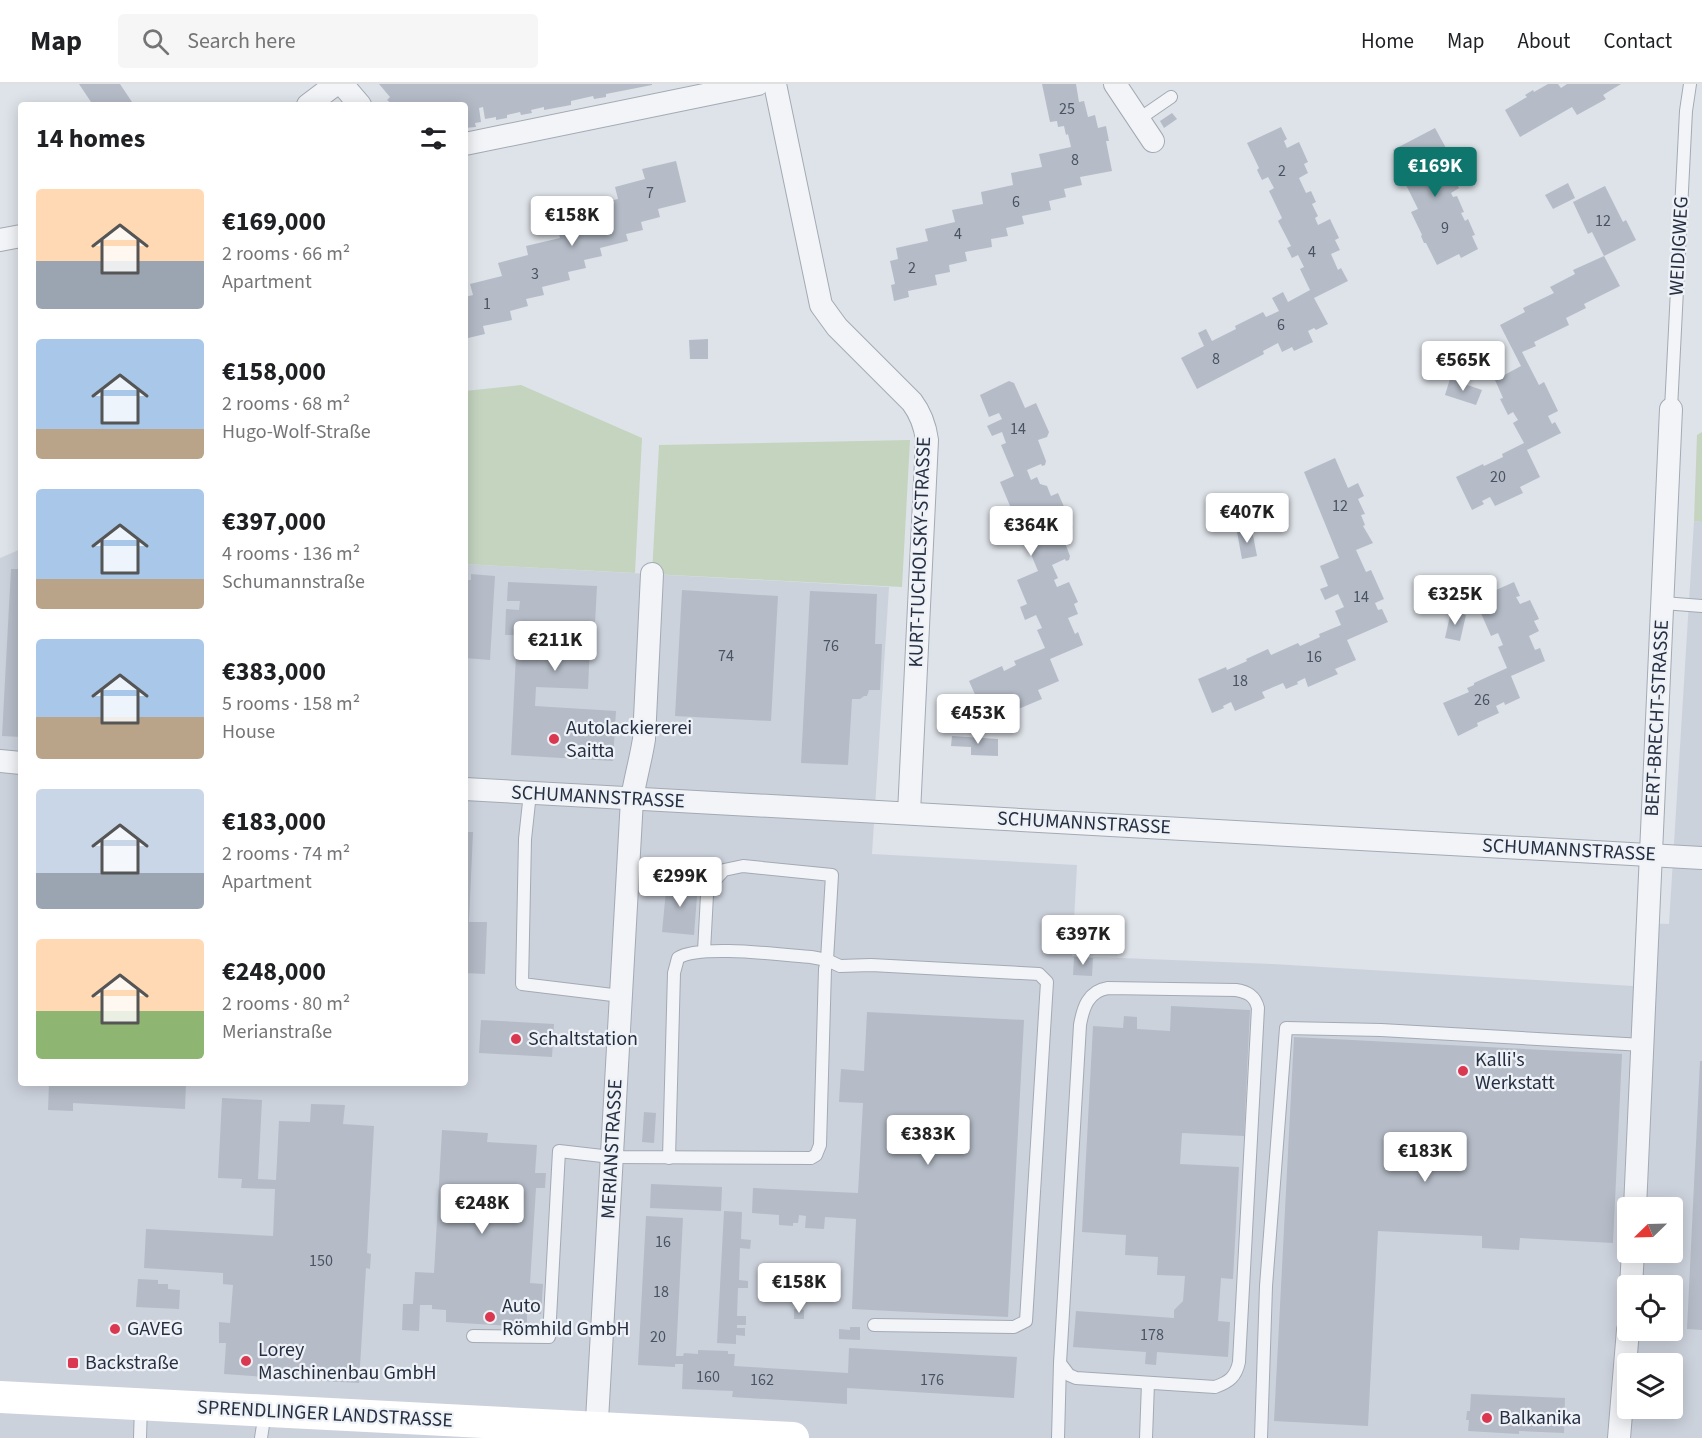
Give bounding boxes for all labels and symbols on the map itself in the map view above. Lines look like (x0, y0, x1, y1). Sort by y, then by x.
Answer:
house number: 25 (1059, 98, 1075, 120)
pin: €169K (1393, 147, 1477, 198)
house number: 8 (1071, 149, 1079, 171)
house number: 2 (1278, 160, 1286, 182)
house number: 7 (646, 182, 654, 204)
house number: 6 (1012, 191, 1020, 213)
street label: WEIDIGWEG (1662, 195, 1696, 297)
pin: €158K (530, 196, 614, 247)
house number: 12 (1595, 210, 1611, 232)
house number: 9 (1441, 217, 1449, 239)
house number: 4 (954, 223, 962, 245)
house number: 4 (1308, 241, 1316, 263)
house number: 2 (908, 257, 916, 279)
house number: 3 (531, 263, 539, 285)
house number: 1 (483, 293, 491, 315)
house number: 6 (1277, 314, 1285, 336)
pin: €565K (1421, 341, 1505, 392)
house number: 8 (1212, 348, 1220, 370)
house number: 14 (1010, 418, 1026, 440)
street label: KURT-TUCHOLSKY-STRASSE (902, 436, 938, 668)
house number: 20 (1490, 466, 1506, 488)
pin: €407K (1205, 493, 1289, 544)
house number: 12 (1332, 495, 1348, 517)
pin: €364K (989, 506, 1073, 557)
pin: €325K (1413, 575, 1497, 626)
house number: 14 (1353, 586, 1369, 608)
street label: BERT-BRECHT-STRASSE (1638, 619, 1676, 817)
pin: €211K (513, 621, 597, 672)
house number: 76 (823, 635, 839, 657)
house number: 74 (718, 645, 734, 667)
house number: 16 (1306, 646, 1322, 668)
house number: 18 (1232, 670, 1248, 692)
house number: 26 (1474, 689, 1490, 711)
pin: €453K (936, 694, 1020, 745)
place label: Autolackiererei Saitta (566, 714, 692, 765)
marker: Autolackiererei Saitta (547, 732, 561, 746)
street label: SCHUMANNSTRASSE (510, 778, 686, 816)
street label: SCHUMANNSTRASSE (996, 804, 1172, 842)
street label: SCHUMANNSTRASSE (1481, 831, 1657, 869)
pin: €299K (638, 857, 722, 908)
pin: €397K (1041, 915, 1125, 966)
place label: Schaltstation (528, 1025, 638, 1053)
marker: Schaltstation (509, 1032, 523, 1046)
place label: Kalli's Werkstatt (1475, 1046, 1555, 1097)
marker: Kalli's Werkstatt (1456, 1064, 1470, 1078)
street label: MERIANSTRASSE (594, 1078, 630, 1220)
pin: €383K (886, 1115, 970, 1166)
pin: €183K (1383, 1132, 1467, 1183)
pin: €248K (440, 1184, 524, 1235)
north arrow (1617, 1197, 1683, 1263)
house number: 16 (655, 1231, 671, 1253)
house number: 150 (309, 1250, 333, 1272)
pin: €158K (757, 1263, 841, 1314)
house number: 18 (653, 1281, 669, 1303)
place label: Auto Römhild GmbH (502, 1292, 630, 1343)
marker: Auto Römhild GmbH (483, 1310, 497, 1324)
place label: GAVEG (127, 1315, 183, 1343)
marker: GAVEG (108, 1322, 122, 1336)
house number: 178 (1140, 1324, 1164, 1346)
house number: 20 (650, 1326, 666, 1348)
place label: Lorey Maschinenbau GmbH (258, 1336, 436, 1387)
place label: Backstraße (85, 1349, 179, 1377)
marker: Lorey Maschinenbau GmbH (239, 1354, 253, 1368)
marker: Backstraße (66, 1356, 80, 1370)
house number: 160 (696, 1366, 720, 1388)
house number: 162 (750, 1369, 774, 1391)
house number: 176 (920, 1369, 944, 1391)
street label: SPRENDLINGER LANDSTRASSE (196, 1393, 454, 1435)
place label: Balkanika (1499, 1404, 1581, 1432)
marker: Balkanika (1480, 1411, 1494, 1425)

